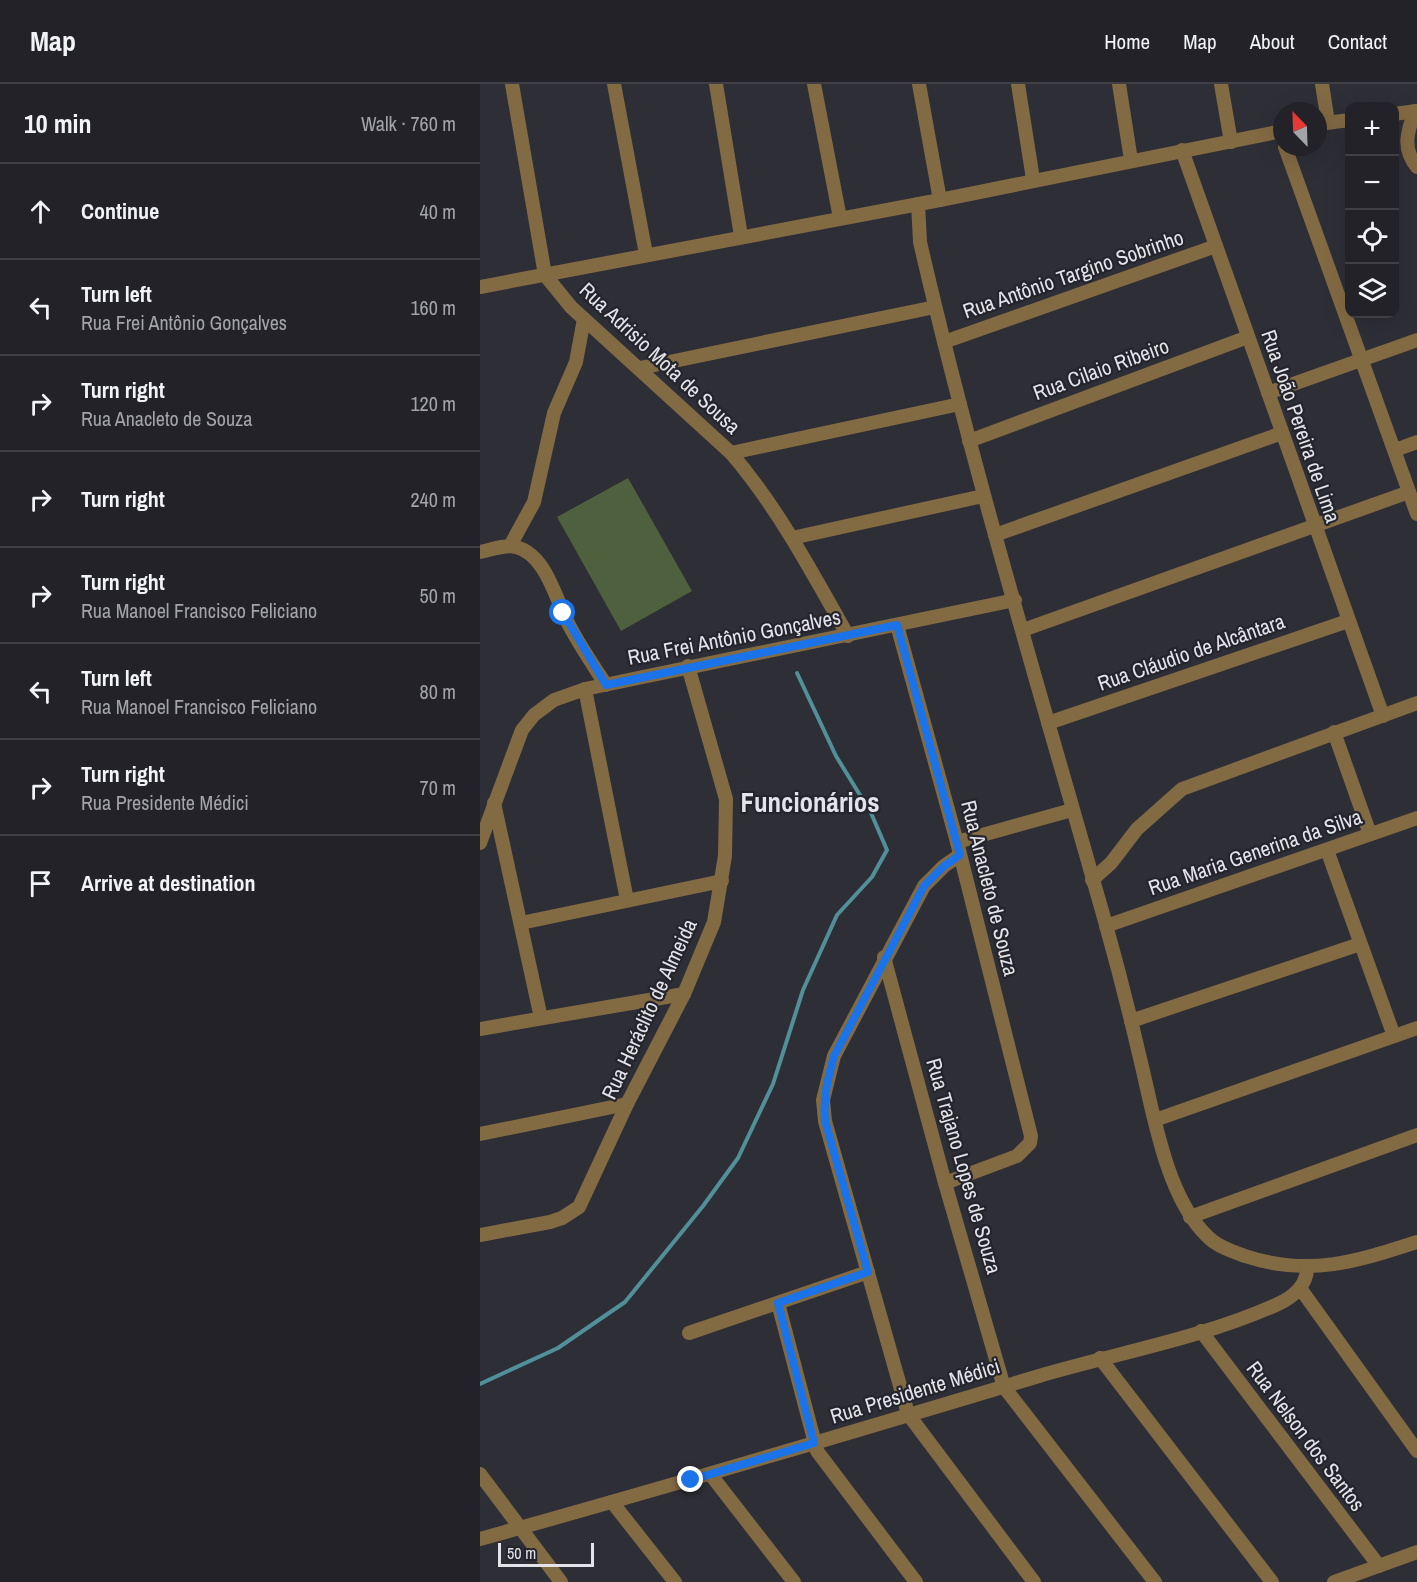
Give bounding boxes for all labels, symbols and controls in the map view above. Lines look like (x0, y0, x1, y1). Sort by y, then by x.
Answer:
text: Map (30, 22, 76, 60)
text: Home (1104, 27, 1150, 56)
text: Map (1183, 27, 1217, 56)
text: About (1250, 27, 1295, 56)
text: Contact (1328, 27, 1387, 56)
north arrow (1273, 102, 1327, 156)
map controls (1345, 102, 1399, 318)
button: + (1345, 102, 1399, 156)
text: 10 min (24, 106, 92, 141)
text: Walk · 760 m (361, 110, 456, 137)
button: − (1345, 156, 1399, 210)
icon: ahead (24, 195, 57, 228)
text: Continue (81, 196, 159, 226)
text: 40 m (420, 198, 456, 225)
button: locate (1345, 210, 1399, 264)
street label: Rua Antônio Targino Sobrinho (959, 223, 1187, 325)
button: layers (1345, 264, 1399, 318)
street label: Rua Adrisio Mota de Sousa (573, 276, 747, 441)
text: Turn left (81, 279, 152, 309)
icon: left (24, 291, 57, 324)
text: 160 m (410, 294, 456, 321)
text: Rua Frei Antônio Gonçalves (81, 309, 287, 336)
street label: Rua João Pereira de Lima (1254, 326, 1348, 527)
street label: Rua Cilaio Ribeiro (1029, 331, 1173, 407)
text: Turn right (81, 375, 165, 405)
icon: right (24, 387, 57, 420)
text: 120 m (410, 390, 456, 417)
text: Rua Anacleto de Souza (81, 405, 252, 432)
icon: right (24, 483, 57, 516)
text: Turn right (81, 484, 165, 514)
text: 240 m (410, 486, 456, 513)
text: Turn right (81, 567, 165, 597)
icon: right (24, 579, 57, 612)
text: 50 m (420, 582, 456, 609)
text: Rua Manoel Francisco Feliciano (81, 597, 317, 624)
route start (549, 599, 575, 625)
street label: Rua Frei Antônio Gonçalves (625, 602, 843, 672)
street label: Rua Cláudio de Alcântara (1094, 606, 1289, 698)
text: Turn left (81, 663, 152, 693)
icon: left (24, 675, 57, 708)
text: 80 m (420, 678, 456, 705)
text: Rua Manoel Francisco Feliciano (81, 693, 317, 720)
text: Turn right (81, 759, 165, 789)
icon: right (24, 771, 57, 804)
text: 70 m (420, 774, 456, 801)
district label: Funcionários (740, 784, 880, 820)
text: Rua Presidente Médici (81, 789, 249, 816)
street label: Rua Anacleto de Souza (954, 797, 1026, 979)
street label: Rua Maria Generina da Silva (1144, 802, 1366, 902)
icon: arrive (24, 867, 57, 900)
text: Arrive at destination (81, 868, 255, 898)
street label: Rua Heráclito de Almeida (594, 914, 704, 1104)
street label: Rua Trajano Lopes de Souza (919, 1055, 1009, 1278)
street label: Rua Presidente Médici (827, 1351, 1003, 1431)
street label: Rua Nelson dos Santos (1240, 1355, 1372, 1517)
route end (677, 1466, 703, 1492)
scale bar (498, 1540, 594, 1568)
text: 50 m (507, 1542, 536, 1564)

